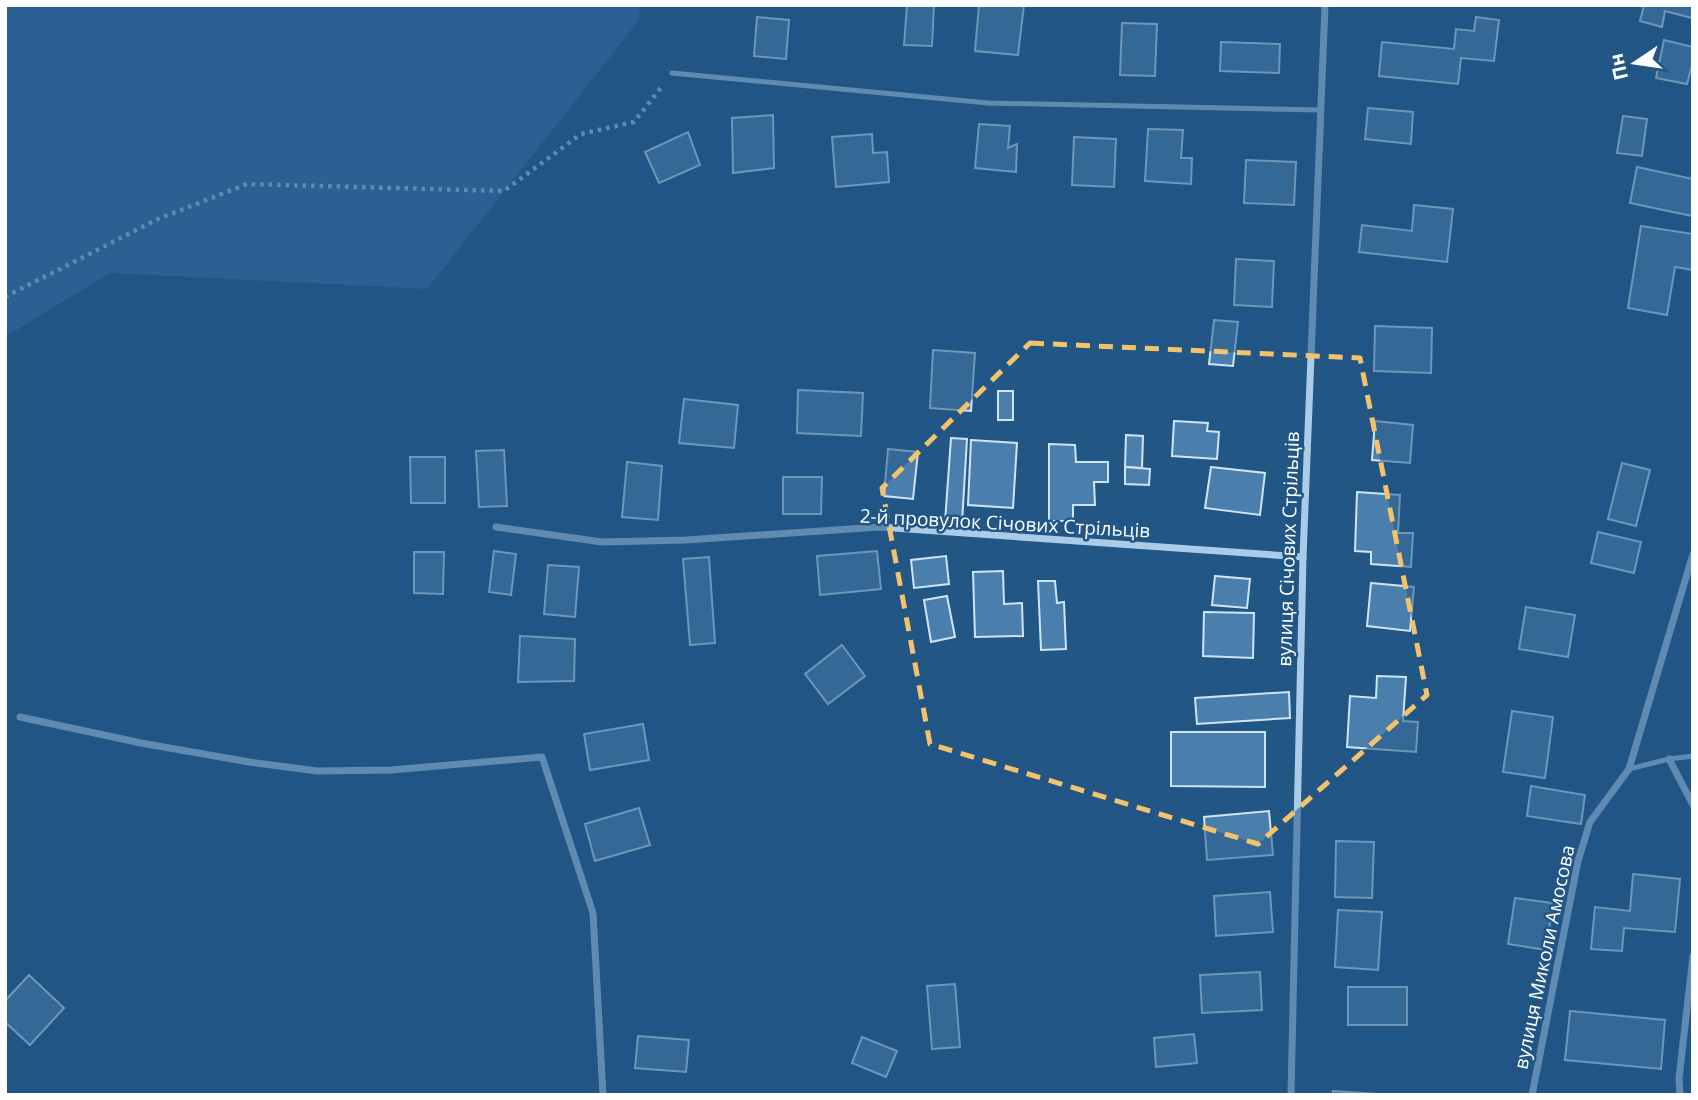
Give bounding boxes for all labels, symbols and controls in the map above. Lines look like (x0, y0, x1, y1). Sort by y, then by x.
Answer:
north arrow (1600, 28, 1670, 98)
text: Пн (1603, 51, 1634, 83)
street label: вулиця Січових Стрільців (1271, 431, 1305, 667)
street label: 2-й провулок Січових Стрільців (859, 502, 1151, 544)
street label: вулиця Миколи Амосова (1508, 843, 1580, 1071)

